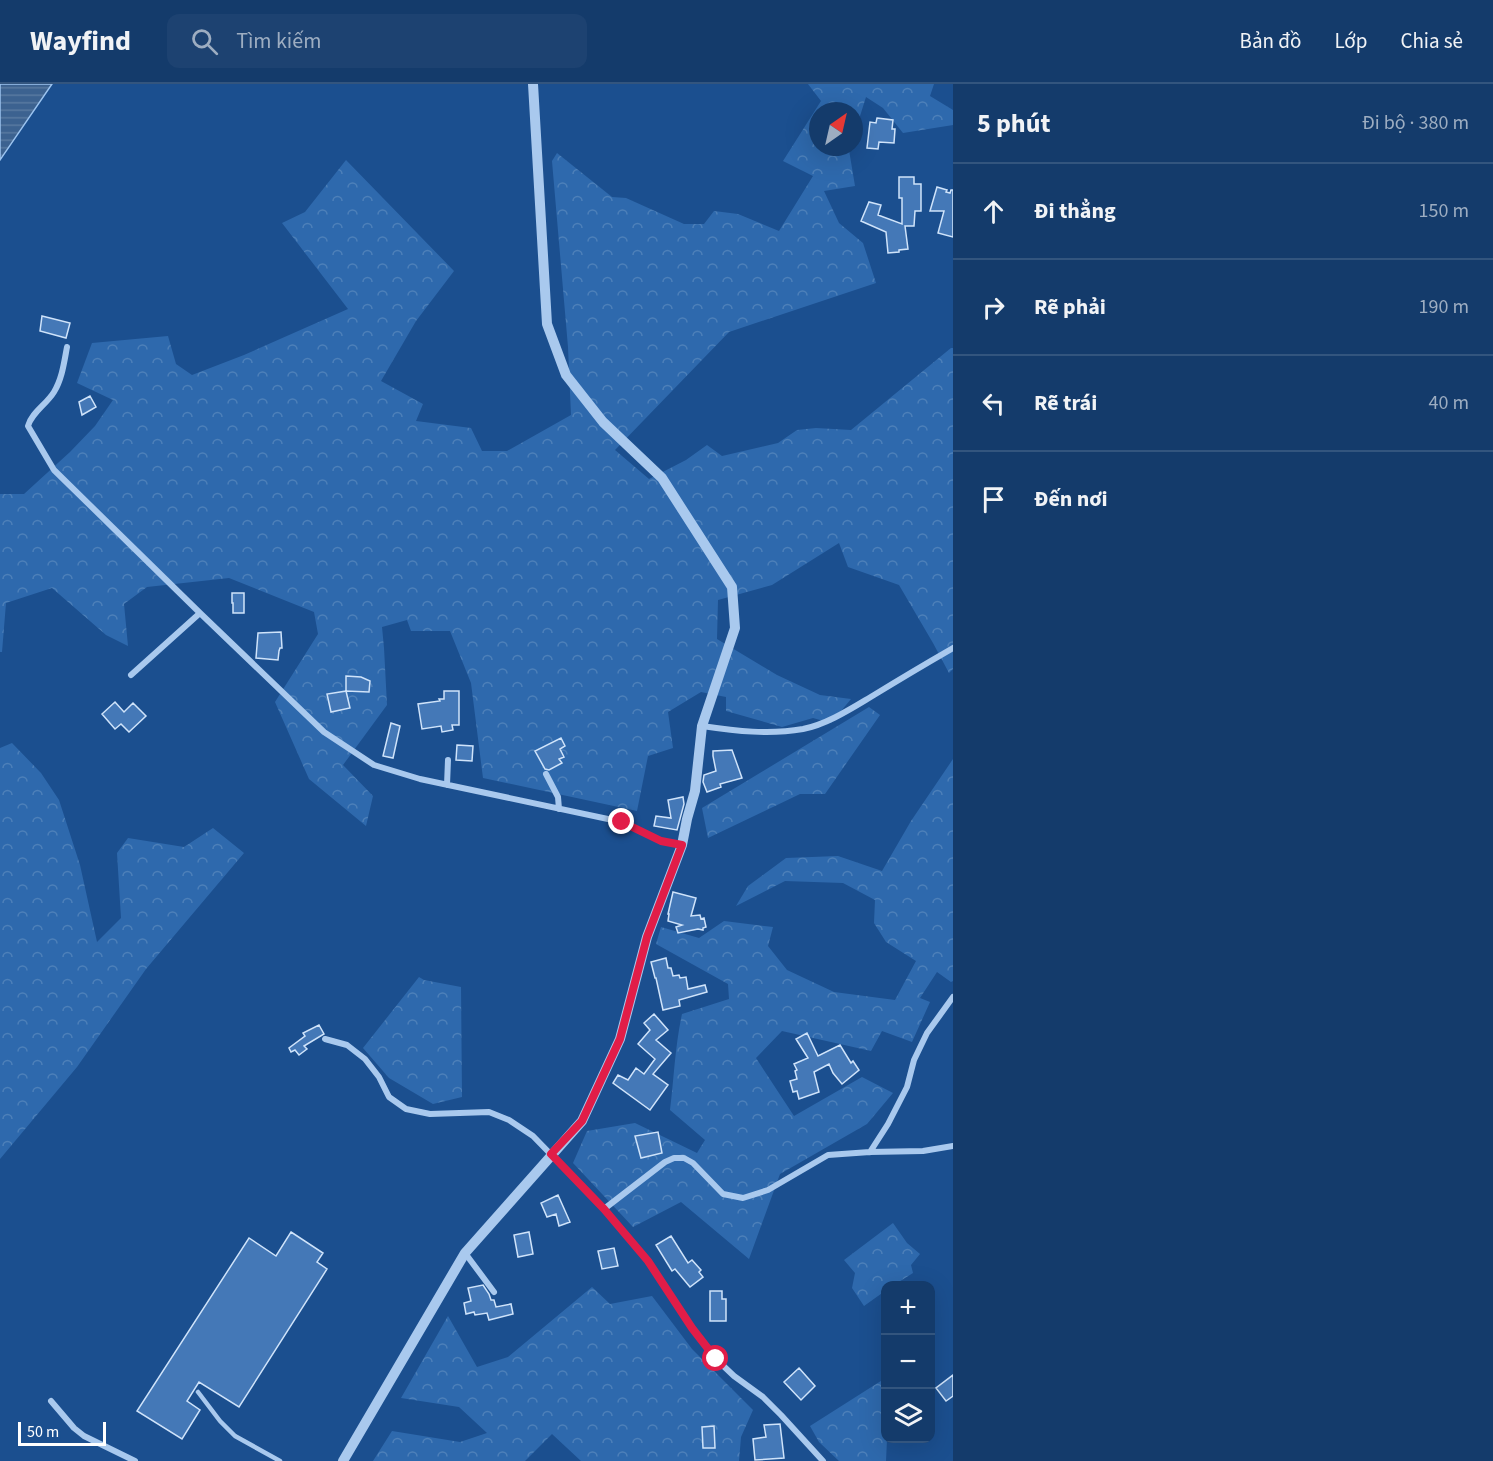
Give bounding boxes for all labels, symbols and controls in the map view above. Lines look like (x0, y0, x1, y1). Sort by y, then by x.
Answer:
search box (167, 14, 587, 68)
text: Wayfind (30, 21, 131, 61)
icon: search (188, 25, 221, 58)
text: Tìm kiếm (236, 25, 321, 57)
text: Bản đồ (1240, 26, 1301, 56)
text: Lớp (1334, 26, 1367, 56)
text: Chia sẻ (1400, 26, 1463, 56)
north arrow (809, 102, 863, 156)
text: 5 phút (977, 105, 1050, 142)
text: Đi bộ · 380 m (1362, 109, 1469, 137)
icon: ahead (977, 195, 1010, 228)
text: Đi thẳng (1034, 195, 1116, 227)
text: 150 m (1419, 197, 1469, 225)
icon: right (977, 291, 1010, 324)
text: Rẽ phải (1034, 291, 1106, 323)
text: 190 m (1419, 293, 1469, 321)
icon: left (977, 387, 1010, 420)
text: Rẽ trái (1034, 387, 1097, 419)
text: 40 m (1429, 389, 1469, 417)
icon: arrive (977, 483, 1010, 516)
text: Đến nơi (1034, 483, 1108, 515)
route end (608, 808, 634, 834)
map controls (881, 1281, 935, 1443)
button: + (881, 1281, 935, 1335)
button: − (881, 1335, 935, 1389)
route start (702, 1345, 728, 1371)
button: layers (881, 1389, 935, 1443)
scale bar (18, 1419, 106, 1446)
text: 50 m (27, 1421, 59, 1443)

